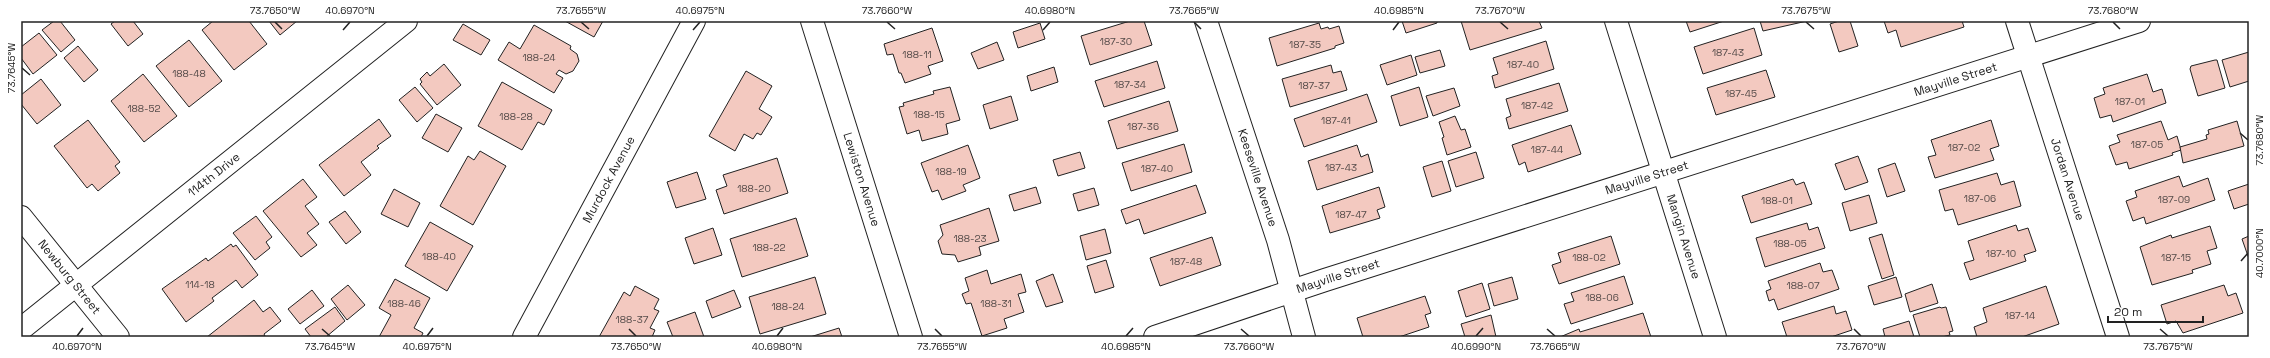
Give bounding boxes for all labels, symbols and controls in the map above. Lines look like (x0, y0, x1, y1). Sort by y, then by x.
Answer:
text: 73.7650°W (250, 4, 300, 17)
text: 40.6970°N (325, 4, 375, 17)
text: 73.7655°W (556, 4, 606, 17)
text: 40.6975°N (675, 4, 725, 17)
text: 73.7660°W (862, 4, 913, 17)
text: 40.6980°N (1025, 4, 1075, 17)
text: 73.7665°W (1169, 4, 1219, 17)
text: 40.6985°N (1374, 4, 1424, 17)
text: 73.7670°W (1475, 4, 1525, 17)
text: 73.7675°W (1781, 4, 1831, 17)
text: 73.7680°W (2088, 4, 2139, 17)
house number: 187-30 (1100, 35, 1132, 48)
house number: 187-35 (1289, 38, 1321, 51)
text: 73.7645°W (5, 43, 18, 93)
house number: 187-43 (1712, 46, 1744, 59)
house number: 188-11 (902, 48, 932, 61)
house number: 188-24 (522, 51, 556, 64)
house number: 187-40 (1507, 58, 1539, 71)
street label: Mayville Street (1912, 59, 1999, 100)
house number: 188-48 (172, 67, 206, 80)
house number: 187-34 (1114, 78, 1146, 91)
house number: 187-37 (1298, 79, 1330, 92)
house number: 187-45 (1725, 87, 1757, 100)
house number: 187-01 (2115, 95, 2145, 108)
house number: 187-42 (1521, 99, 1553, 112)
house number: 188-52 (127, 102, 161, 115)
house number: 188-15 (913, 108, 945, 121)
house number: 188-28 (499, 110, 533, 123)
house number: 187-41 (1321, 114, 1351, 127)
text: 73.7680°W (2253, 114, 2266, 165)
house number: 187-36 (1127, 120, 1159, 133)
street label: Keeseville Avenue (1234, 127, 1281, 229)
street label: Lewiston Avenue (839, 130, 884, 228)
street label: Murdock Avenue (579, 133, 639, 226)
street label: Jordan Avenue (2047, 136, 2088, 222)
house number: 187-05 (2131, 138, 2163, 151)
house number: 187-02 (1948, 141, 1980, 154)
house number: 187-44 (1531, 143, 1563, 156)
street label: 114th Drive (185, 149, 243, 200)
street label: Mayville Street (1603, 157, 1691, 198)
house number: 187-43 (1325, 161, 1357, 174)
house number: 187-40 (1141, 162, 1173, 175)
house number: 188-19 (935, 165, 967, 178)
house number: 188-20 (737, 182, 771, 195)
street label: Mangin Avenue (1663, 192, 1704, 281)
house number: 187-06 (1964, 192, 1996, 205)
house number: 187-09 (2158, 193, 2190, 206)
house number: 188-01 (1761, 194, 1793, 207)
house number: 187-47 (1335, 208, 1367, 221)
text: 40.7000°N (2253, 228, 2266, 278)
house number: 188-23 (953, 232, 987, 245)
street label: Newburg Street (34, 236, 104, 317)
house number: 188-05 (1773, 237, 1807, 250)
house number: 188-22 (752, 241, 786, 254)
house number: 187-10 (1986, 247, 2016, 260)
house number: 188-40 (422, 250, 456, 263)
house number: 188-02 (1572, 251, 1606, 264)
house number: 187-15 (2161, 251, 2191, 264)
house number: 187-48 (1170, 255, 1202, 268)
street label: Mayville Street (1294, 255, 1382, 297)
house number: 114-18 (185, 278, 215, 291)
house number: 188-07 (1786, 279, 1820, 292)
house number: 188-06 (1585, 291, 1619, 304)
house number: 188-46 (387, 297, 421, 310)
house number: 188-31 (980, 297, 1012, 310)
scale bar (2108, 298, 2203, 324)
house number: 188-24 (771, 300, 805, 313)
text: 20 m (2114, 304, 2142, 320)
house number: 187-14 (2005, 309, 2035, 322)
house number: 188-37 (616, 313, 649, 326)
text: 40.6970°N (52, 340, 102, 353)
text: 73.7645°W (305, 340, 355, 353)
text: 40.6975°N (402, 340, 452, 353)
text: 73.7650°W (611, 340, 661, 353)
text: 40.6980°N (752, 340, 802, 353)
text: 73.7655°W (917, 340, 967, 353)
text: 40.6985°N (1101, 340, 1151, 353)
text: 73.7660°W (1224, 340, 1275, 353)
text: 40.6990°N (1451, 340, 1501, 353)
text: 73.7665°W (1530, 340, 1580, 353)
text: 73.7670°W (1836, 340, 1886, 353)
text: 73.7675°W (2143, 340, 2193, 353)

